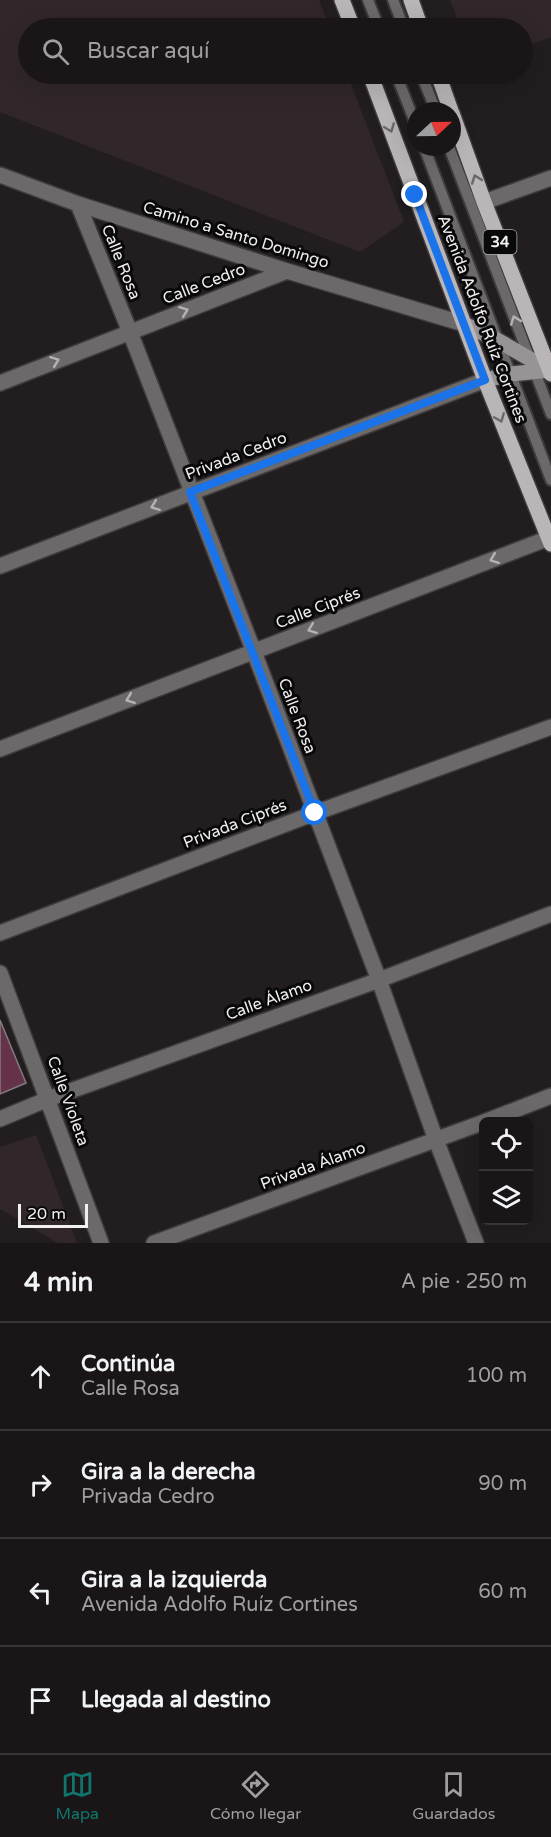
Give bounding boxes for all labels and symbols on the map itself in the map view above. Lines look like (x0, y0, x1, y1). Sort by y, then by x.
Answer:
north arrow (407, 102, 461, 156)
one-way arrow (383, 122, 396, 133)
one-way arrow (470, 174, 483, 185)
route end (401, 181, 427, 207)
street label: Camino a Santo Domingo (141, 197, 331, 273)
street label: Avenida Adolfo Ruíz Cortines (433, 212, 531, 426)
street label: Calle Rosa (97, 222, 145, 302)
road number: 34 (484, 230, 516, 254)
street label: Calle Cedro (160, 259, 248, 309)
one-way arrow (178, 306, 189, 318)
one-way arrow (510, 315, 523, 326)
one-way arrow (49, 356, 59, 369)
one-way arrow (493, 411, 505, 422)
street label: Privada Cedro (182, 427, 290, 485)
one-way arrow (151, 499, 162, 511)
one-way arrow (490, 552, 501, 564)
street label: Calle Ciprés (273, 583, 363, 633)
one-way arrow (308, 622, 319, 634)
street label: Calle Rosa (273, 675, 321, 757)
one-way arrow (126, 692, 137, 704)
street label: Privada Ciprés (180, 795, 290, 853)
route start (301, 799, 327, 825)
street label: Calle Álamo (223, 975, 315, 1025)
street label: Calle Violeta (43, 1053, 93, 1149)
street label: Privada Álamo (258, 1138, 368, 1194)
scale bar (18, 1201, 88, 1228)

